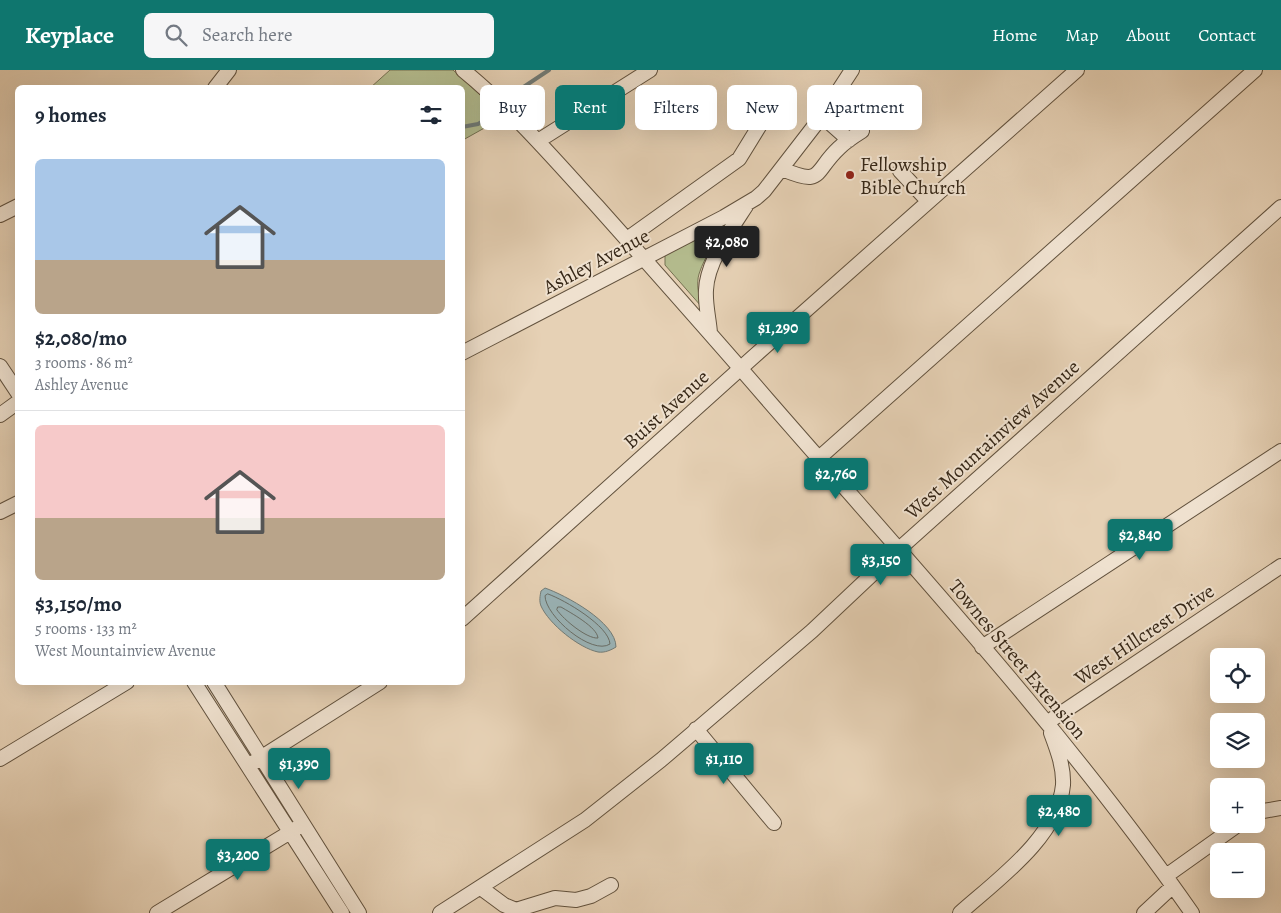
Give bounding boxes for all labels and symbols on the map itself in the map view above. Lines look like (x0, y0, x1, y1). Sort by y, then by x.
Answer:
place label: Fellowship Bible Church (860, 151, 966, 201)
marker: Fellowship Bible Church (844, 169, 856, 181)
street label: Ashley Avenue (537, 222, 654, 301)
pin: $2,080 (686, 226, 768, 268)
pin: $1,290 (737, 312, 819, 354)
street label: West Mountainview Avenue (898, 354, 1085, 526)
street label: Buist Avenue (618, 364, 715, 455)
pin: $2,760 (795, 458, 877, 500)
pin: $2,840 (1099, 518, 1181, 561)
pin: $3,150 (840, 544, 922, 586)
street label: Townes Street Extension (943, 574, 1093, 745)
street label: West Hillcrest Drive (1068, 578, 1220, 692)
pin: $1,110 (683, 742, 765, 785)
pin: $1,390 (258, 748, 340, 790)
pin: $2,480 (1018, 794, 1100, 837)
pin: $3,200 (197, 838, 279, 881)

